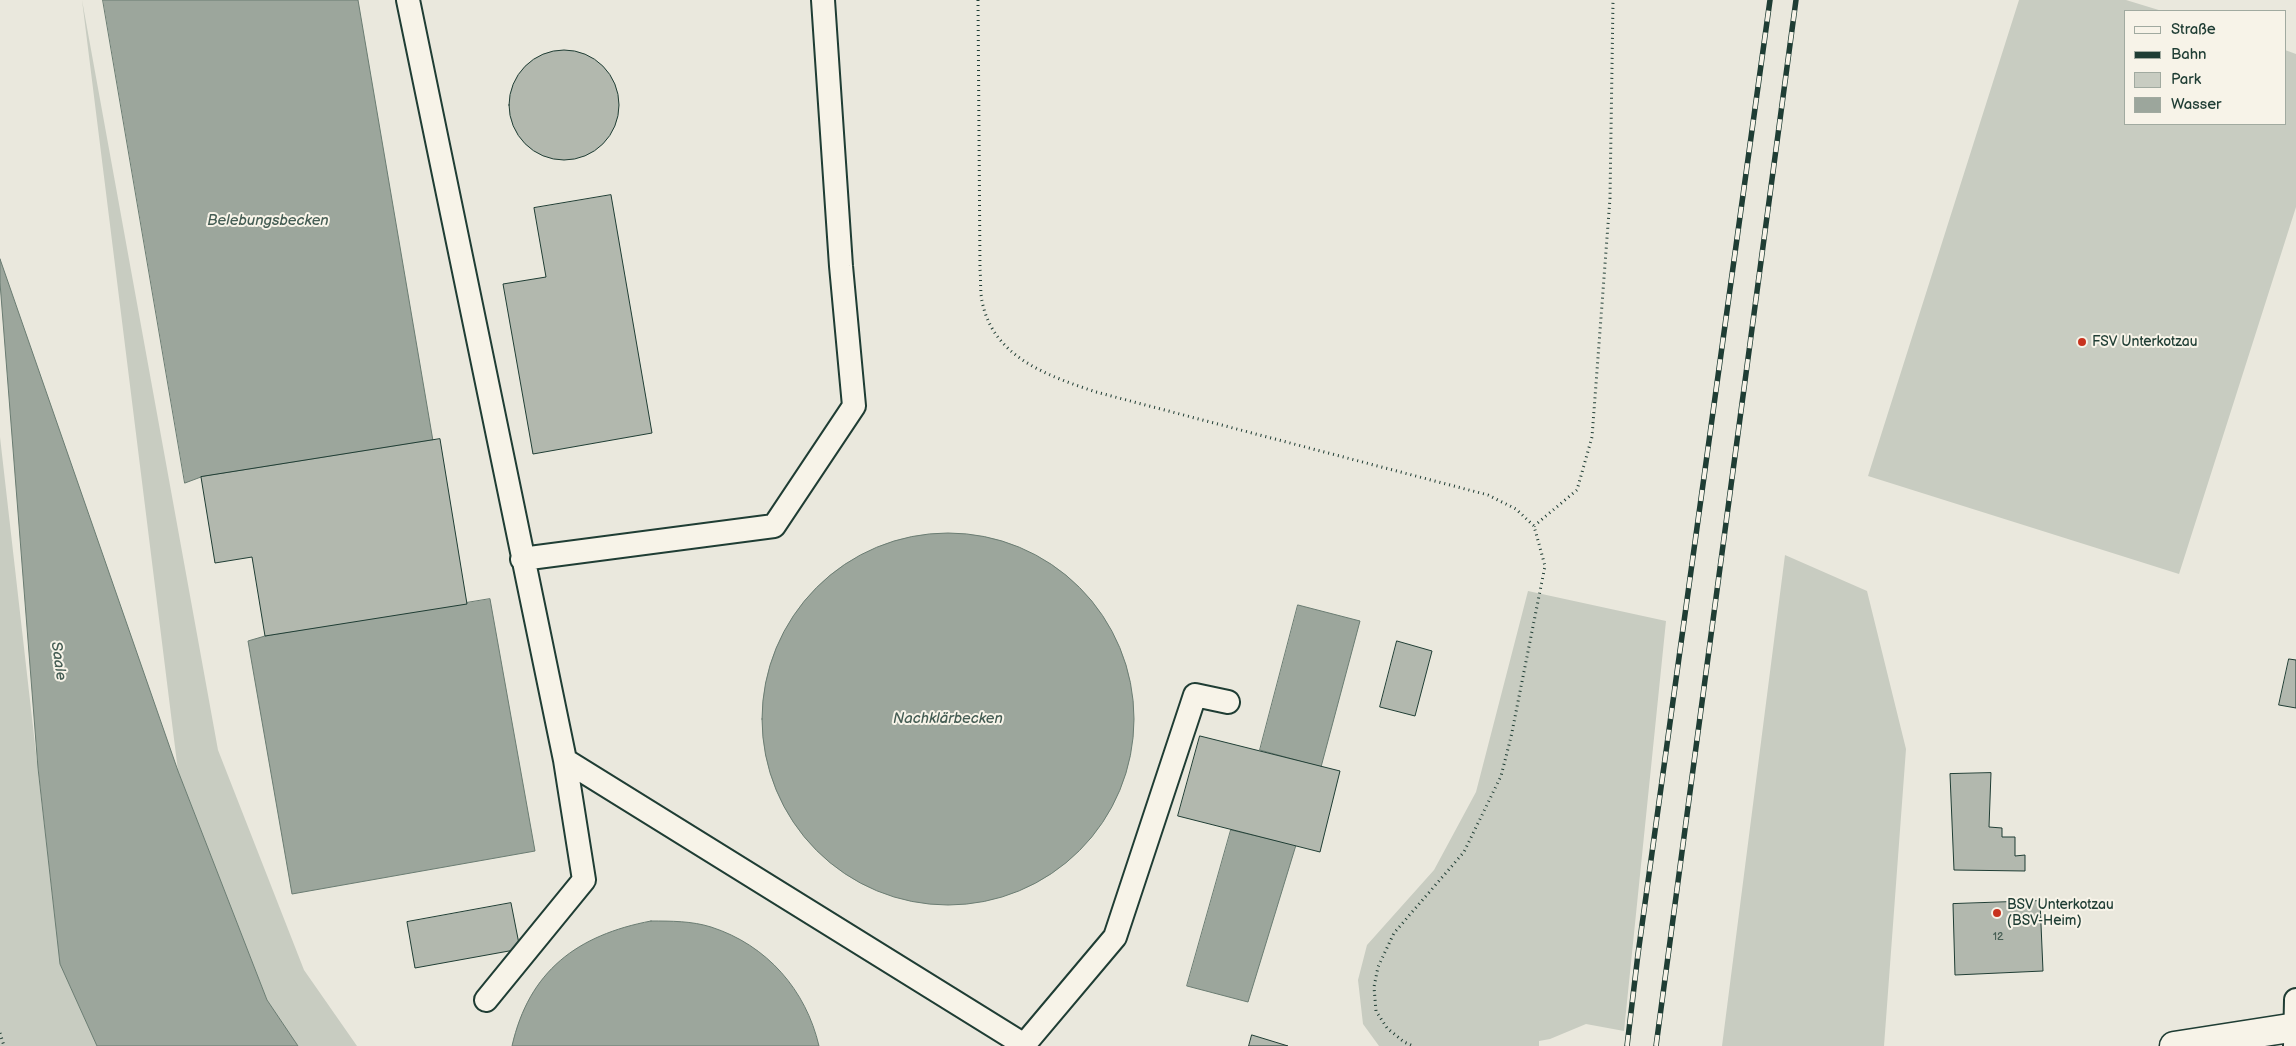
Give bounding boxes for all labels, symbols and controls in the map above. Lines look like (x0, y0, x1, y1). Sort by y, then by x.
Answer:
legend (2124, 10, 2286, 125)
text: Straße (2171, 20, 2216, 39)
text: Bahn (2171, 45, 2207, 64)
text: Park (2171, 70, 2201, 89)
text: Wasser (2171, 95, 2221, 114)
water label: Belebungsbecken (207, 212, 329, 230)
place label: FSV Unterkotzau (2092, 334, 2198, 350)
marker: FSV Unterkotzau (2076, 336, 2088, 348)
water label: Saale (46, 640, 70, 682)
water label: Nachklärbecken (893, 710, 1003, 728)
place label: BSV Unterkotzau (BSV-Heim) (2007, 897, 2114, 930)
marker: BSV Unterkotzau (BSV-Heim) (1991, 907, 2003, 919)
house number: 12 (1993, 930, 2003, 944)

